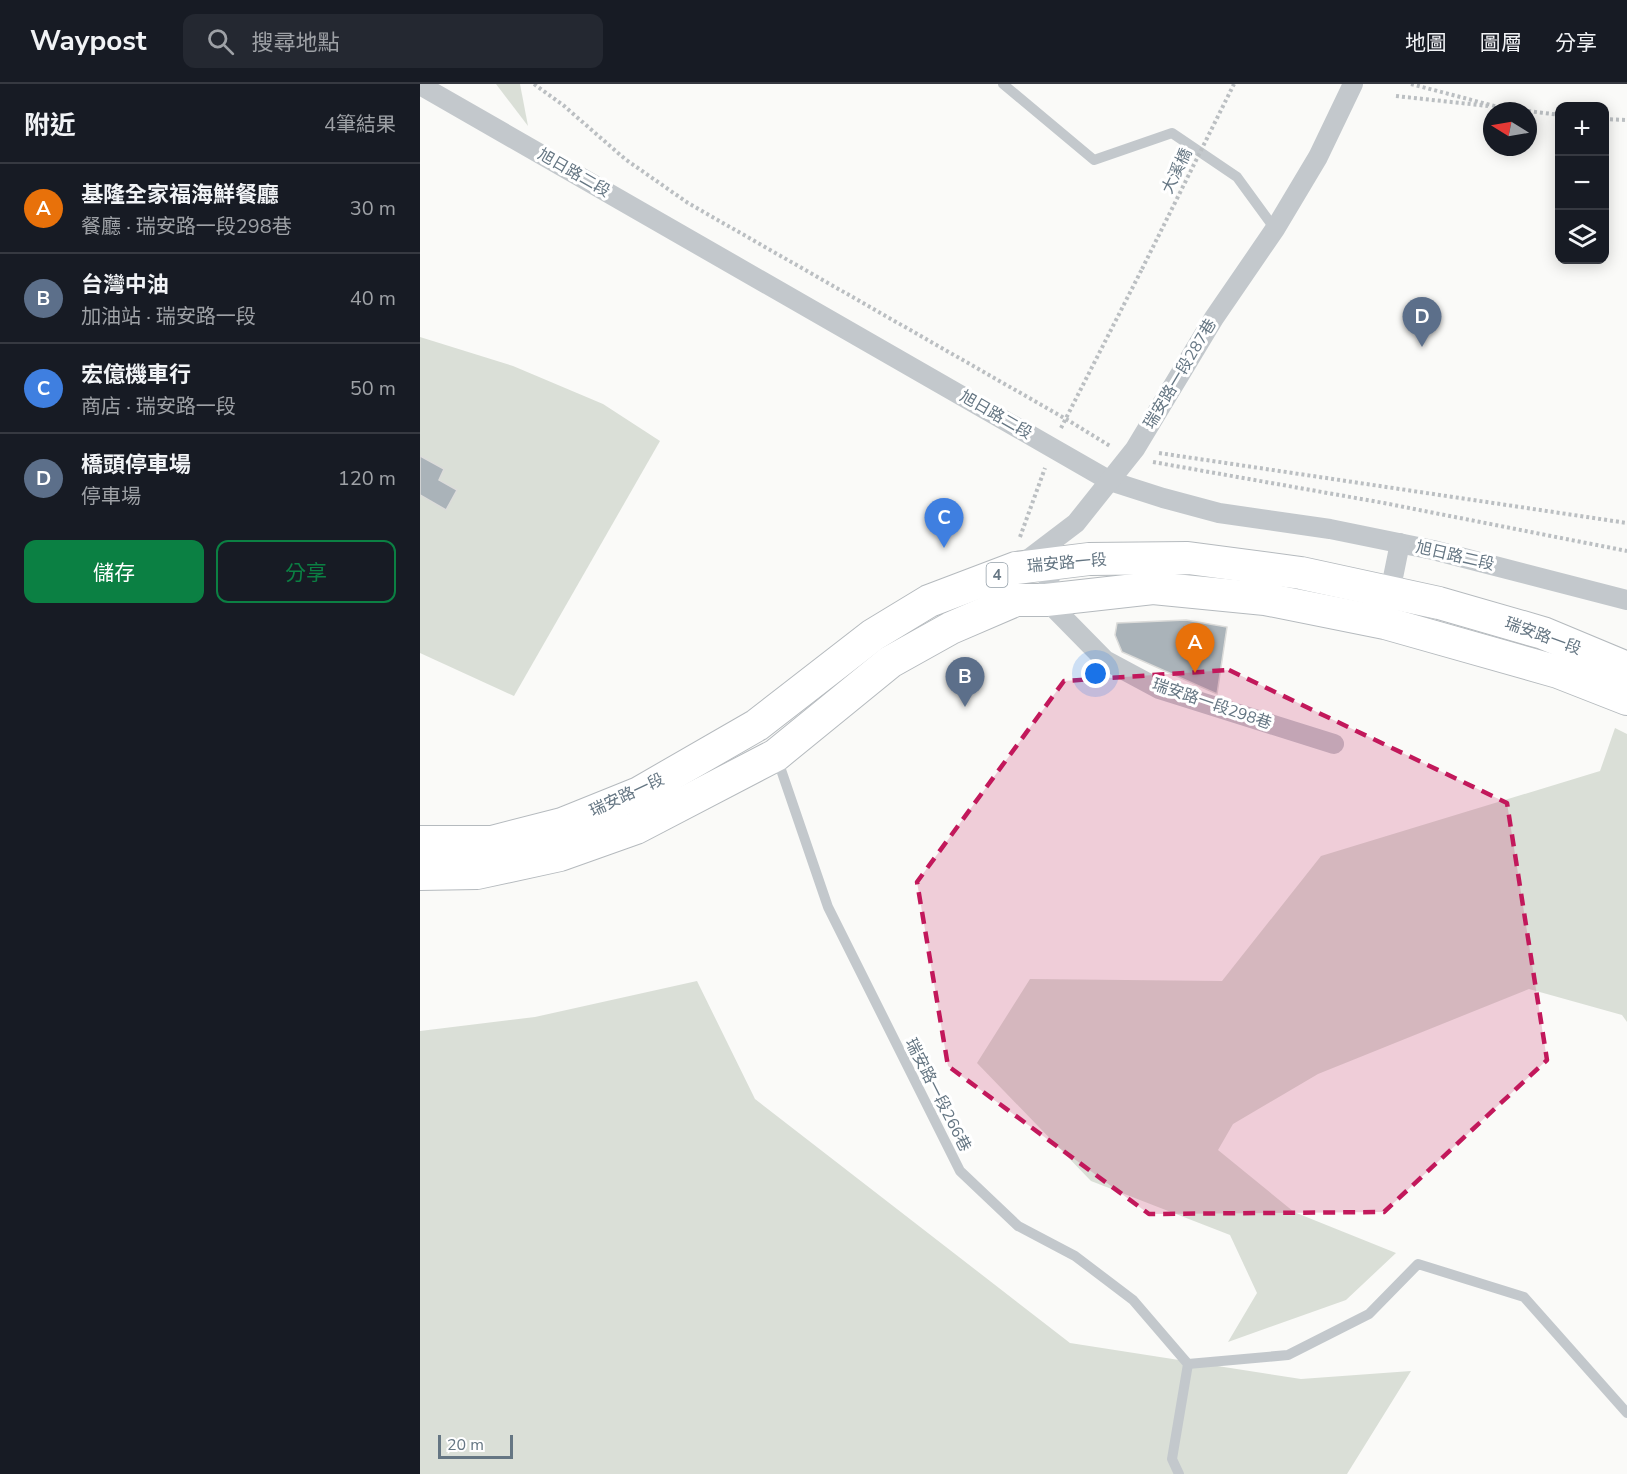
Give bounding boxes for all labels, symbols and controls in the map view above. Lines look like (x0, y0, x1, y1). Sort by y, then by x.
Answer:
search box (183, 14, 603, 68)
text: Waypost (30, 22, 147, 60)
icon: search (204, 25, 237, 58)
text: 搜尋地點 (252, 28, 340, 58)
text: 地圖 (1405, 29, 1447, 57)
text: 圖層 (1480, 29, 1522, 57)
text: 分享 (1555, 29, 1597, 57)
north arrow (1483, 102, 1537, 156)
map controls (1555, 102, 1609, 264)
button: + (1555, 102, 1609, 156)
text: 附近 (24, 108, 76, 143)
text: 4筆結果 (324, 111, 396, 138)
street label: 旭日路二段 (534, 143, 614, 203)
street label: 大溪橋 (1157, 145, 1197, 197)
button: − (1555, 156, 1609, 210)
text: 基隆全家福海鮮餐廳 (81, 180, 279, 210)
text: A (36, 195, 51, 222)
text: 30 m (350, 195, 396, 222)
button: layers (1555, 210, 1609, 264)
text: 餐廳 · 瑞安路一段298巷 (81, 213, 292, 240)
text: 台灣中油 (81, 270, 169, 300)
text: B (37, 285, 50, 312)
text: 40 m (350, 285, 396, 312)
pin: D (1402, 298, 1442, 347)
text: 加油站 · 瑞安路一段 (81, 303, 256, 330)
street label: 瑞安路一段287巷 (1138, 315, 1222, 433)
text: 宏億機車行 (81, 360, 191, 390)
text: C (37, 375, 50, 402)
text: 50 m (350, 375, 396, 402)
street label: 旭日路二段 (956, 385, 1036, 445)
text: 商店 · 瑞安路一段 (81, 393, 236, 420)
text: 橋頭停車場 (81, 450, 191, 480)
text: D (36, 465, 51, 492)
text: 120 m (338, 465, 396, 492)
text: 停車場 (81, 483, 141, 510)
pin: C (924, 498, 964, 548)
street label: 旭日路二段 (1414, 536, 1496, 576)
button: 儲存 (24, 540, 204, 603)
button: 分享 (216, 540, 396, 603)
street label: 瑞安路一段 (1026, 549, 1108, 577)
road number: 4 (986, 563, 1008, 587)
street label: 瑞安路一段 (1502, 612, 1584, 660)
pin: A (1176, 624, 1214, 673)
pin: B (946, 658, 984, 707)
your location (1081, 659, 1110, 688)
street label: 瑞安路一段298巷 (1149, 673, 1275, 735)
street label: 瑞安路一段 (586, 768, 668, 822)
street label: 瑞安路一段266巷 (900, 1034, 976, 1156)
scale bar (438, 1432, 513, 1460)
text: 20 m (447, 1434, 484, 1456)

